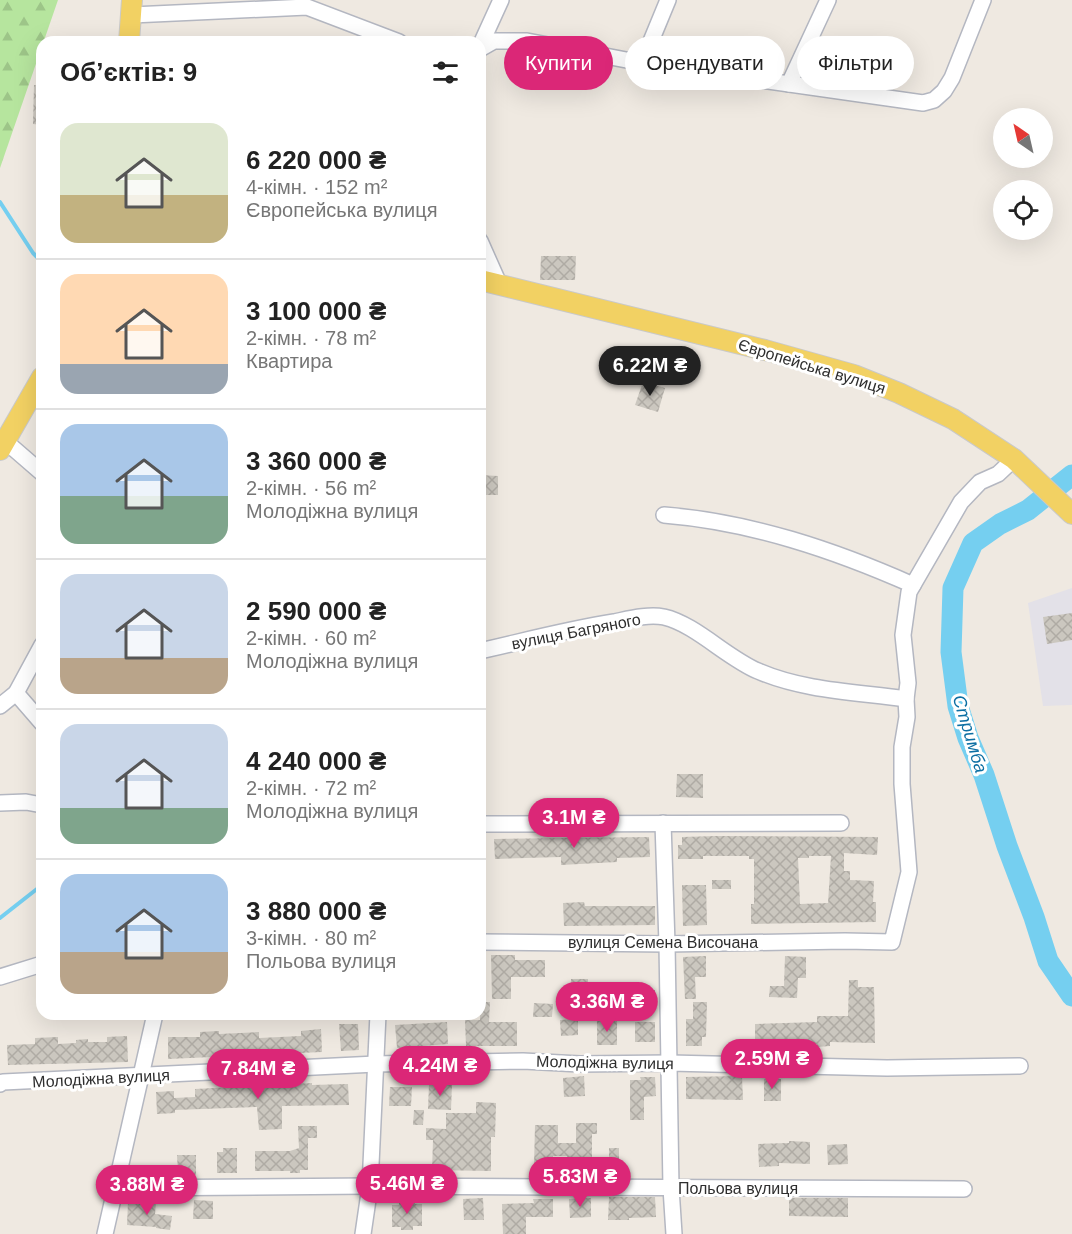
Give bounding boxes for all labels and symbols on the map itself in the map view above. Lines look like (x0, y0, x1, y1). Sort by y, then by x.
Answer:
north arrow (993, 108, 1053, 168)
street label: Європейська вулиця (736, 336, 888, 397)
pin: 6.22M ₴ (595, 346, 705, 397)
street label: вулиця Багряного (510, 611, 642, 652)
water label: Стримба (949, 693, 991, 775)
pin: 3.1M ₴ (525, 798, 623, 849)
street label: вулиця Семена Височана (568, 934, 758, 951)
pin: 3.36M ₴ (552, 982, 662, 1033)
pin: 2.59M ₴ (717, 1039, 827, 1090)
pin: 4.24M ₴ (385, 1046, 495, 1097)
pin: 7.84M ₴ (203, 1049, 313, 1100)
street label: Молодіжна вулиця (536, 1053, 674, 1072)
street label: Молодіжна вулиця (32, 1066, 170, 1091)
pin: 5.83M ₴ (525, 1157, 635, 1208)
pin: 5.46M ₴ (352, 1164, 462, 1215)
pin: 3.88M ₴ (92, 1165, 202, 1216)
street label: Польова вулиця (678, 1180, 798, 1197)

